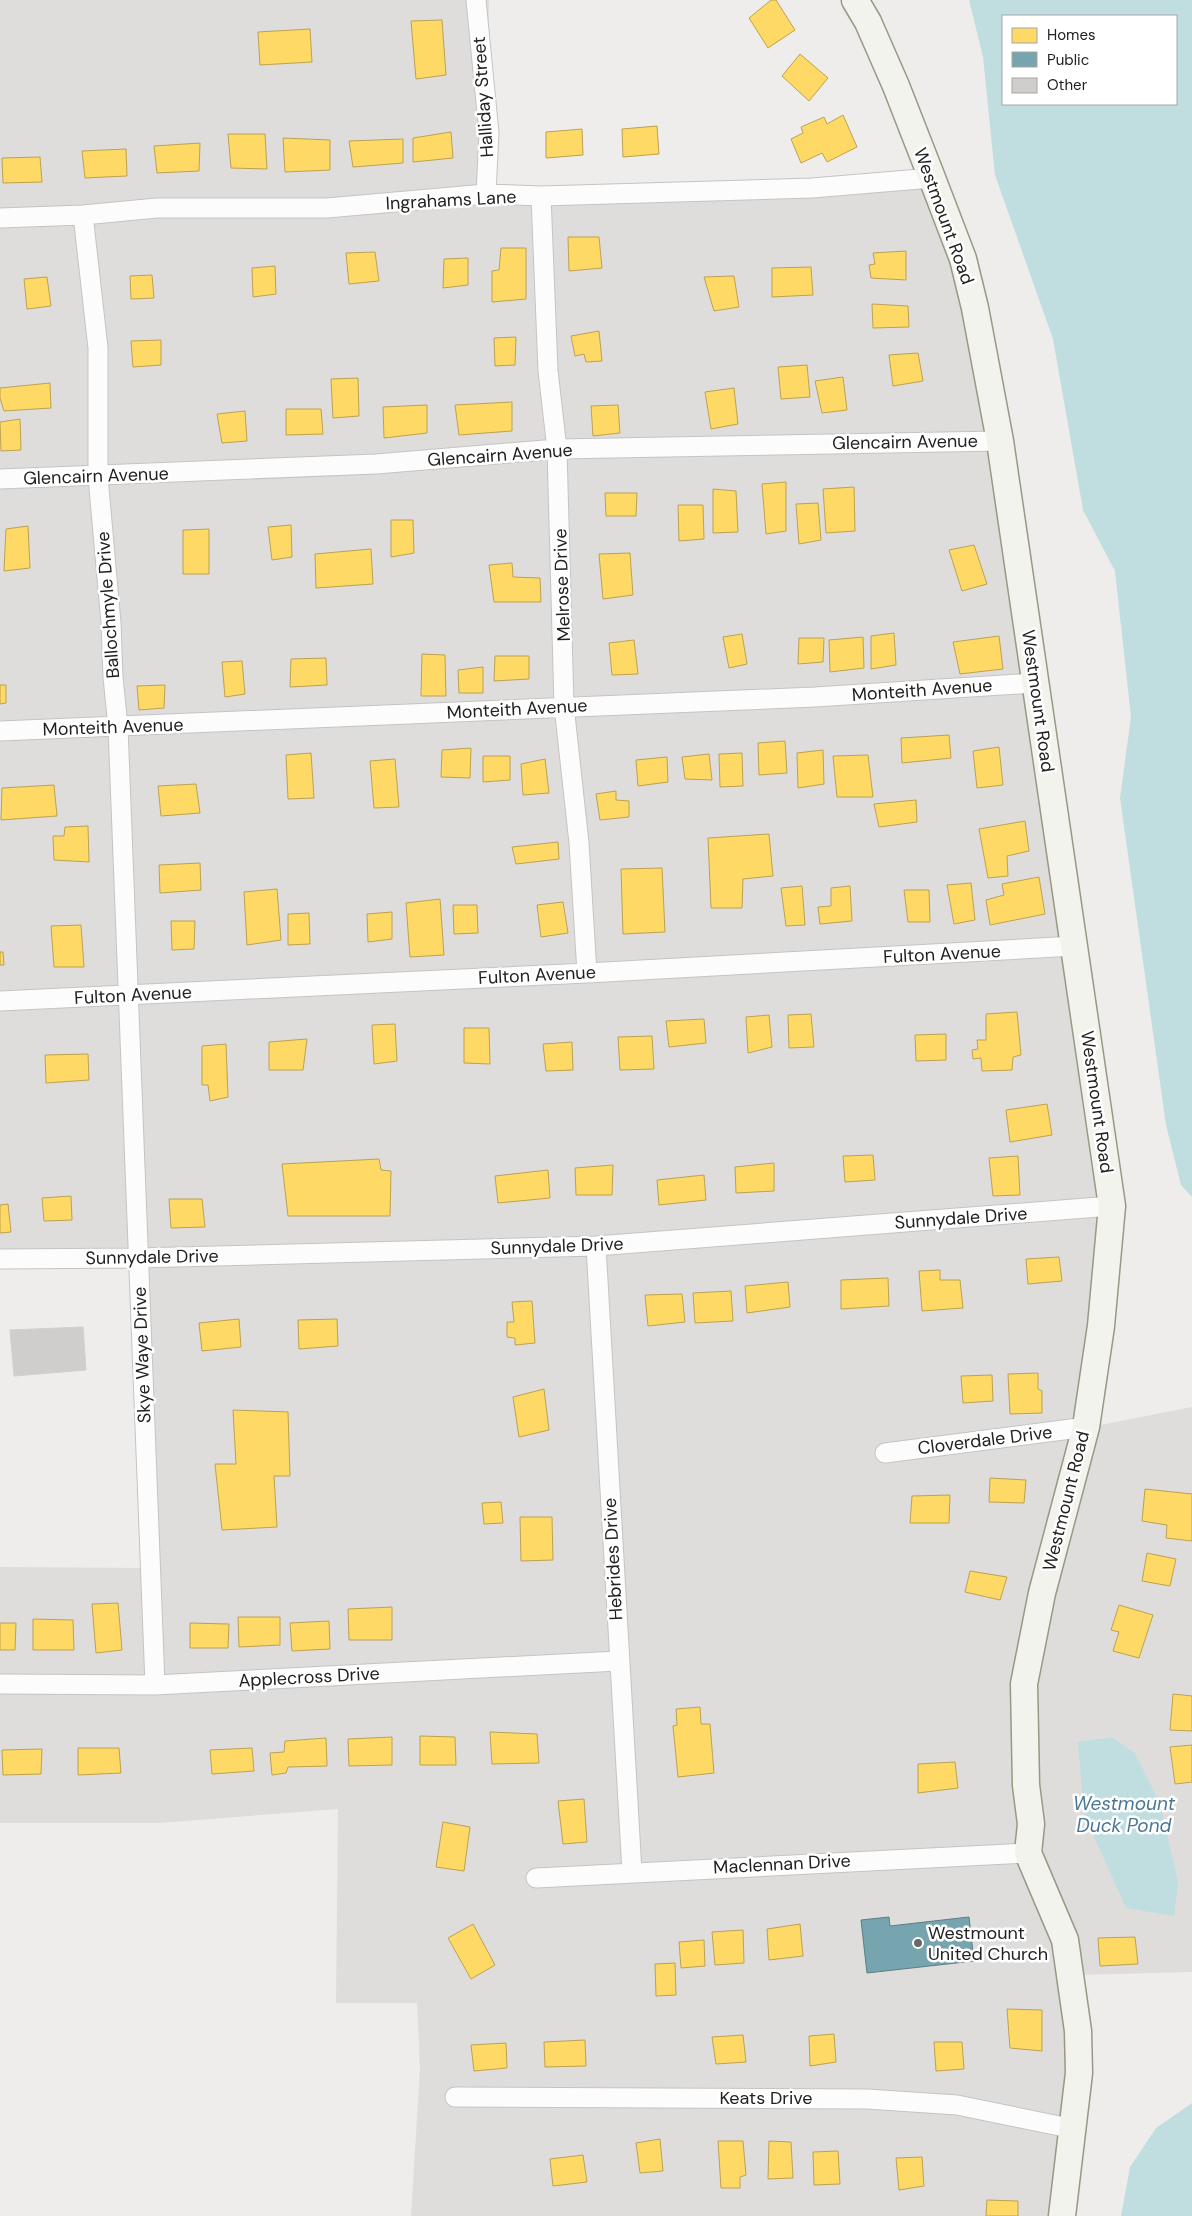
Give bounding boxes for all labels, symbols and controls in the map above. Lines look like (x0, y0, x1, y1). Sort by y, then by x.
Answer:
legend (1002, 15, 1177, 105)
text: Homes (1047, 25, 1096, 45)
street label: Halliday Street (467, 36, 499, 158)
text: Public (1047, 50, 1089, 70)
text: Other (1047, 75, 1088, 95)
street label: Westmount Road (908, 144, 980, 288)
street label: Ingrahams Lane (385, 185, 517, 215)
street label: Glencairn Avenue (832, 429, 978, 455)
street label: Glencairn Avenue (427, 438, 573, 472)
street label: Glencairn Avenue (23, 461, 169, 491)
street label: Melrose Drive (548, 528, 576, 642)
street label: Ballochmyle Drive (91, 531, 125, 679)
street label: Westmount Road (1016, 628, 1060, 774)
street label: Monteith Avenue (851, 673, 993, 707)
street label: Monteith Avenue (446, 693, 588, 725)
street label: Monteith Avenue (42, 713, 184, 741)
street label: Fulton Avenue (883, 939, 1001, 969)
street label: Fulton Avenue (478, 960, 596, 990)
street label: Fulton Avenue (74, 980, 192, 1010)
street label: Westmount Road (1075, 1029, 1119, 1175)
street label: Sunnydale Drive (894, 1201, 1028, 1235)
street label: Sunnydale Drive (490, 1232, 624, 1260)
street label: Sunnydale Drive (85, 1244, 219, 1270)
street label: Skye Waye Drive (128, 1286, 156, 1424)
street label: Cloverdale Drive (916, 1420, 1054, 1460)
street label: Westmount Road (1037, 1428, 1095, 1574)
street label: Hebrides Drive (598, 1497, 628, 1621)
street label: Applecross Drive (238, 1661, 380, 1693)
water label: Westmount Duck Pond (1073, 1791, 1176, 1838)
street label: Maclennan Drive (713, 1848, 851, 1880)
place label: Westmount United Church (928, 1921, 1048, 1966)
marker: Westmount United Church (912, 1937, 924, 1949)
street label: Keats Drive (719, 2086, 813, 2110)

